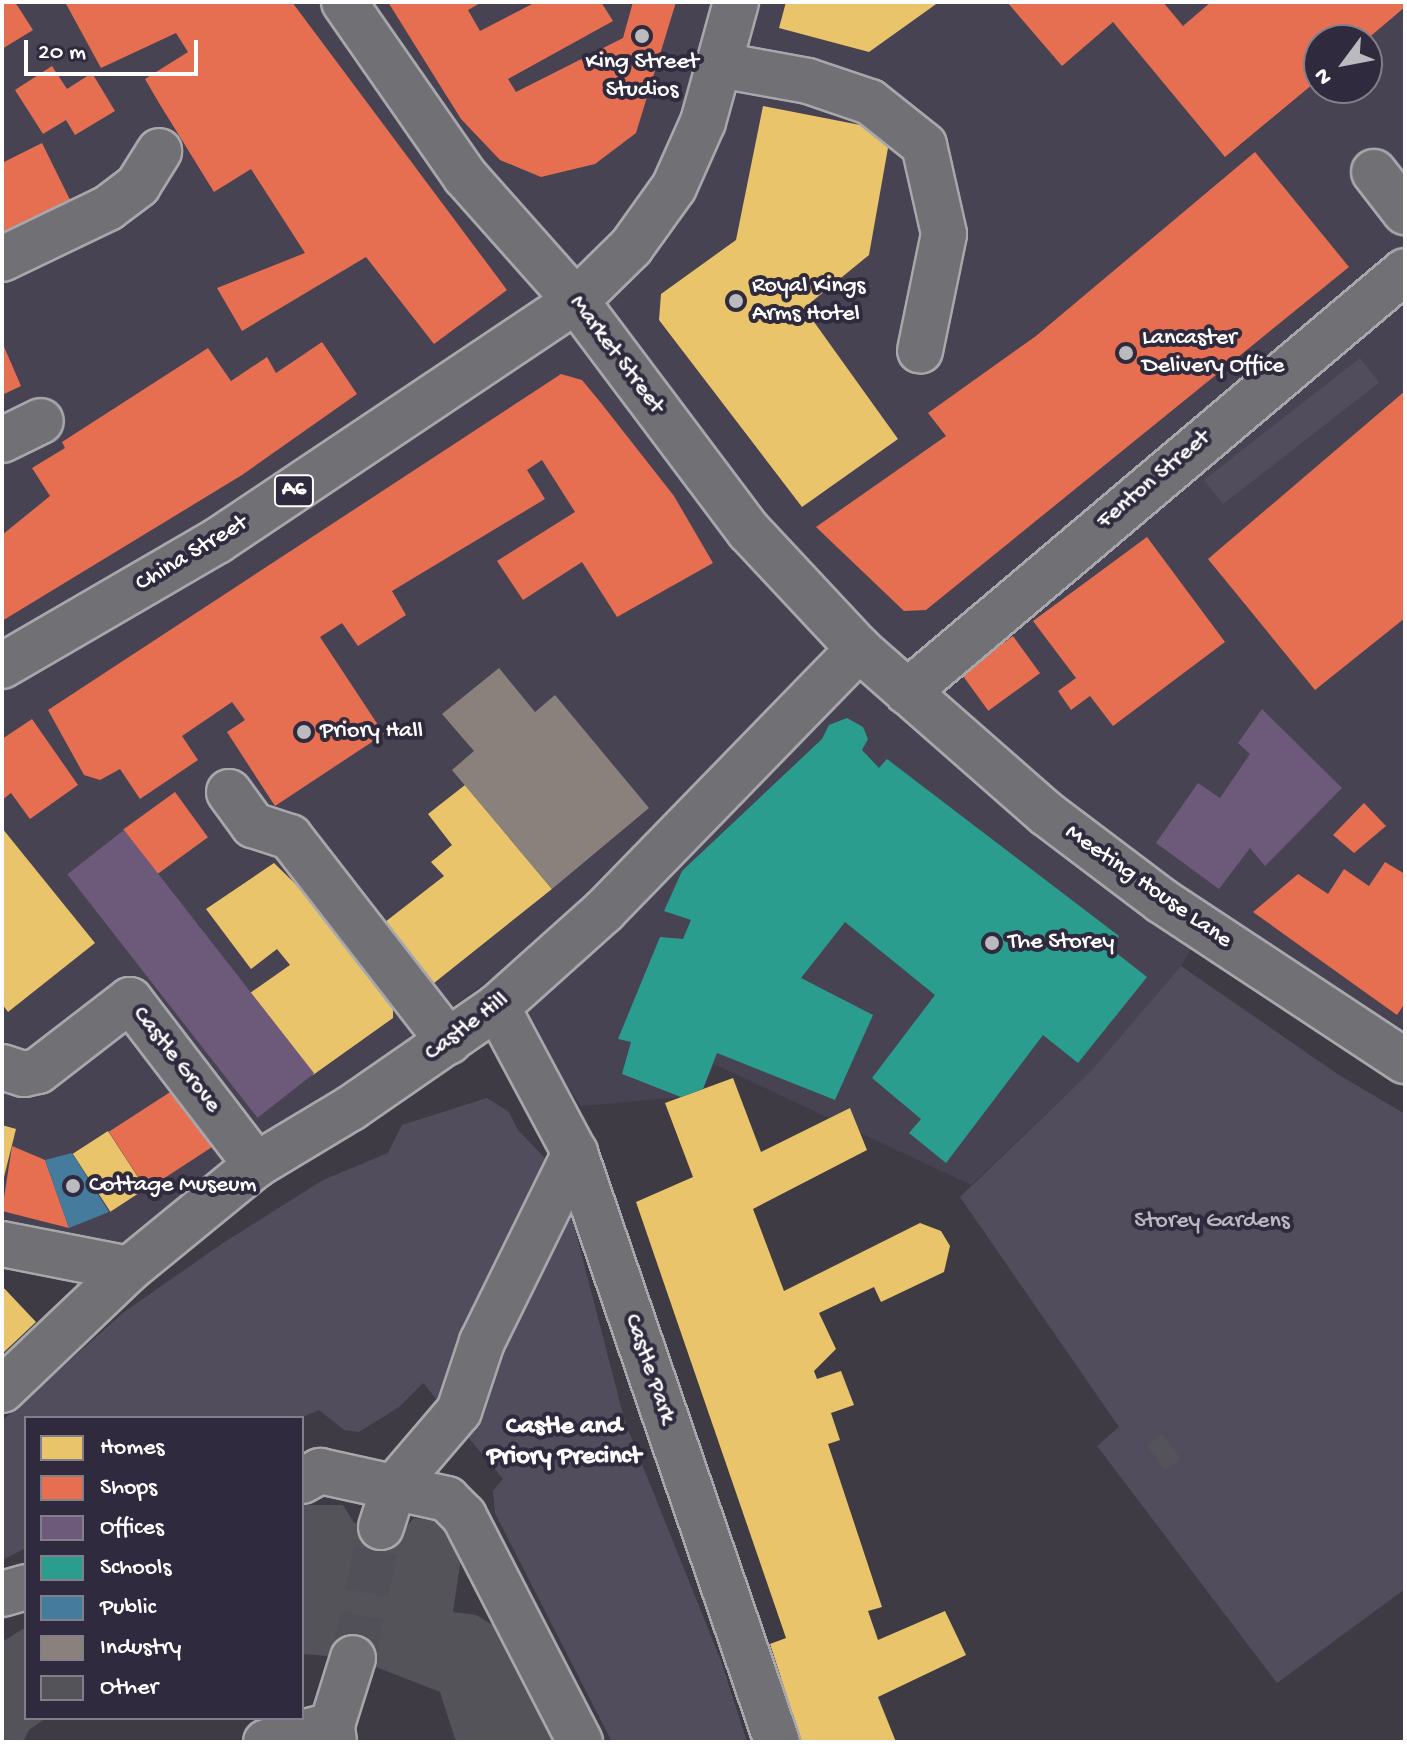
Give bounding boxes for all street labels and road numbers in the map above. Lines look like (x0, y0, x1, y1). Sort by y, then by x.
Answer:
street label: Market Street (562, 290, 670, 420)
street label: Fenton Street (1091, 424, 1217, 536)
road number: A6 (272, 473, 316, 509)
street label: China Street (131, 509, 253, 599)
street label: Meeting House Lane (1059, 819, 1237, 955)
street label: Castle Hill (419, 986, 515, 1068)
street label: Castle Grove (125, 1001, 227, 1119)
street label: Castle Park (617, 1310, 681, 1428)

